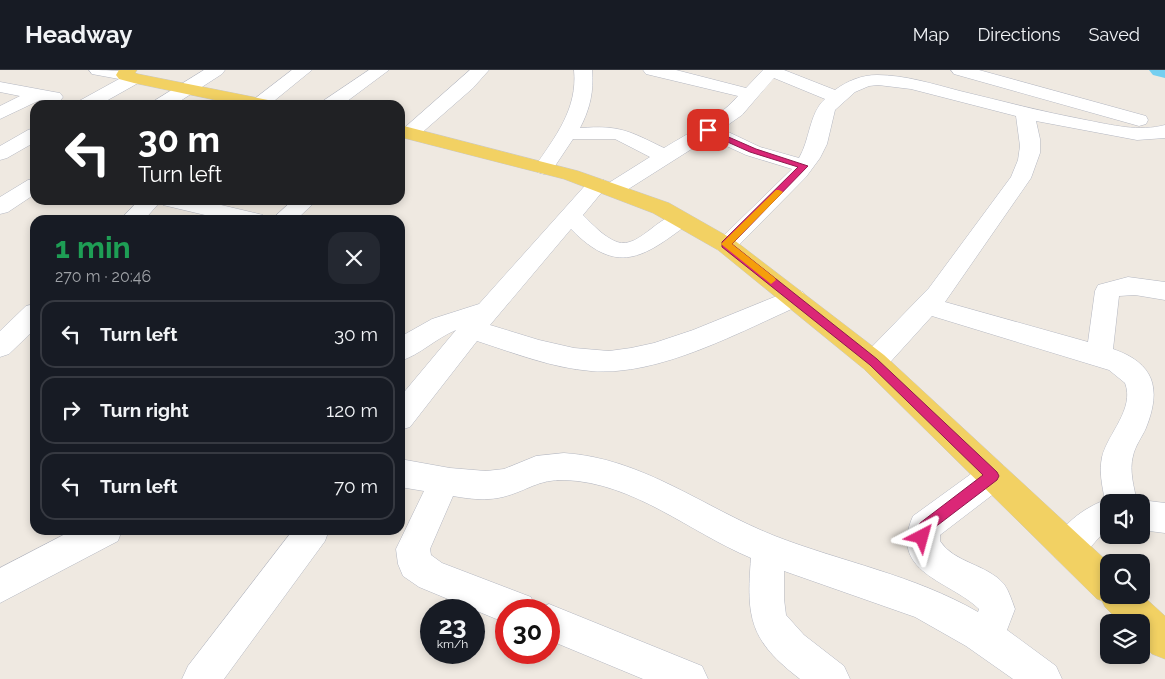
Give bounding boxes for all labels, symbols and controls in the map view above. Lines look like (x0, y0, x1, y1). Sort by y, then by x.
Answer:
text: Headway (25, 20, 133, 49)
text: Map (913, 24, 949, 45)
text: Directions (977, 24, 1061, 45)
text: Saved (1089, 24, 1140, 45)
pin (687, 109, 729, 151)
icon: arrive (694, 116, 722, 144)
text: 30 m (138, 119, 220, 160)
icon: left (55, 120, 120, 185)
text: Turn left (138, 161, 222, 187)
text: 1 min (55, 230, 131, 265)
button: close (328, 232, 380, 284)
text: 270 m · 20:46 (55, 267, 151, 286)
icon: left (57, 320, 85, 348)
text: Turn left (100, 323, 177, 345)
text: 30 m (334, 323, 378, 345)
icon: right (57, 396, 85, 424)
text: Turn right (100, 399, 189, 421)
text: 120 m (326, 399, 378, 421)
icon: left (57, 472, 85, 500)
text: Turn left (100, 475, 177, 497)
text: 70 m (334, 475, 378, 497)
map controls (1100, 494, 1150, 664)
button: sound (1100, 494, 1150, 544)
position arrow (895, 510, 947, 562)
button: search (1100, 554, 1150, 604)
speed limit sign: 30 (495, 599, 560, 664)
text: 23 (438, 610, 467, 640)
button: layers (1100, 614, 1150, 664)
text: km/h (437, 637, 468, 651)

